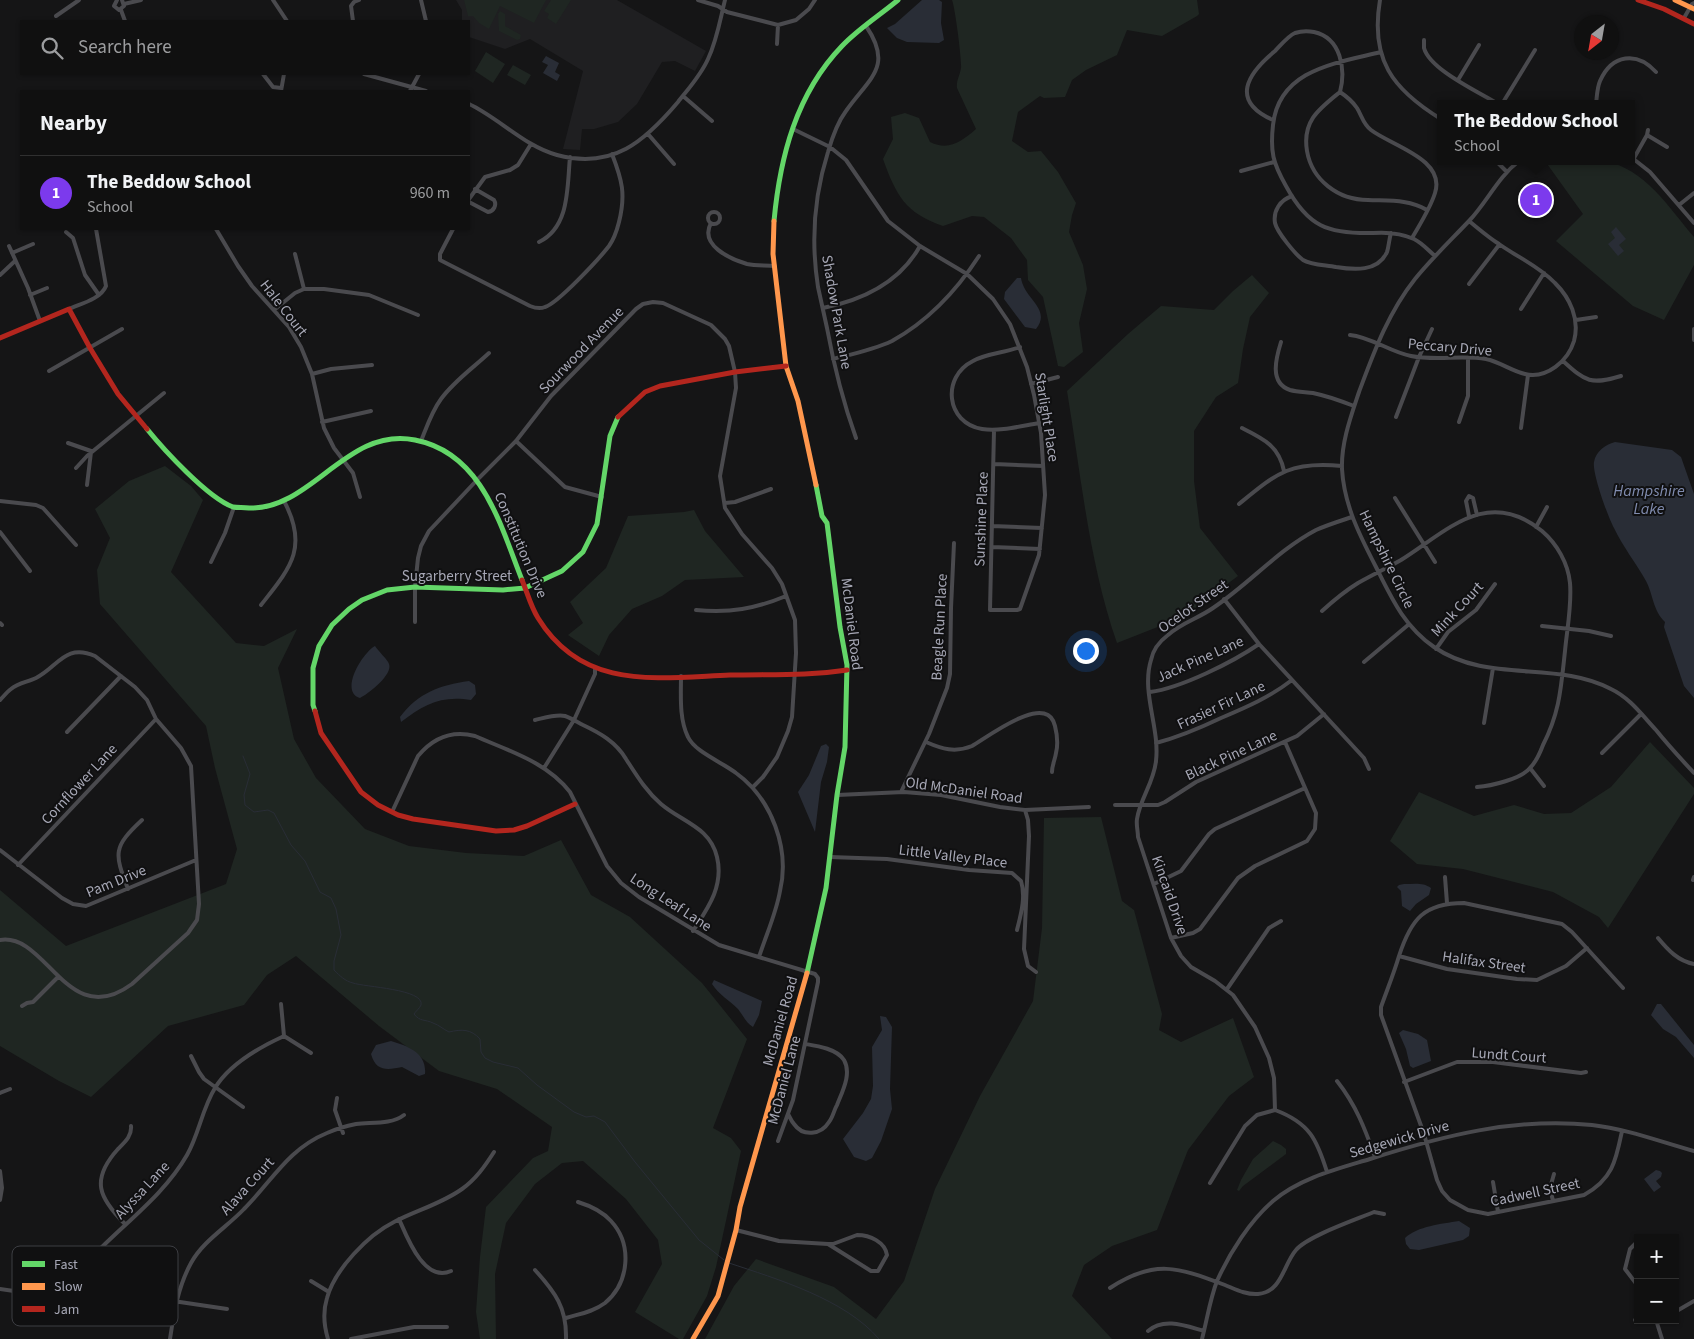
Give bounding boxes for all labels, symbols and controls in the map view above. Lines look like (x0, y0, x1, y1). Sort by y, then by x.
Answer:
north arrow (1574, 15, 1619, 60)
search box (20, 20, 470, 75)
icon: search (38, 34, 66, 62)
text: Search here (78, 34, 172, 61)
popup (1437, 100, 1635, 165)
text: Nearby (40, 108, 107, 138)
text: The Beddow School (1454, 108, 1618, 135)
text: School (1454, 135, 1500, 157)
text: The Beddow School (87, 169, 251, 196)
pin: 1 (1520, 181, 1552, 219)
text: 1 (52, 182, 60, 204)
text: 960 m (410, 182, 450, 204)
text: School (87, 196, 133, 218)
street label: Shadow Park Lane (816, 253, 857, 371)
street label: Hale Court (255, 276, 312, 341)
street label: Sourwood Avenue (534, 302, 629, 399)
street label: Peccary Drive (1407, 333, 1493, 362)
street label: Starlight Place (1029, 371, 1064, 463)
street label: Sunshine Place (969, 471, 994, 567)
water label: Hampshire Lake (1613, 480, 1685, 520)
street label: Constitution Drive (489, 489, 552, 602)
street label: Hampshire Circle (1354, 506, 1419, 612)
street label: Sugarberry Street (402, 566, 512, 587)
street label: Beagle Run Place (926, 573, 953, 681)
street label: Ocelot Street (1154, 574, 1233, 638)
street label: McDaniel Road (835, 577, 868, 671)
street label: Mink Court (1426, 577, 1488, 641)
street label: Jack Pine Lane (1153, 631, 1247, 688)
your location (1073, 638, 1099, 664)
street label: Frasier Fir Lane (1174, 676, 1269, 735)
street label: Black Pine Lane (1182, 725, 1280, 786)
street label: Cornflower Lane (36, 739, 122, 829)
street label: Old McDaniel Road (904, 772, 1024, 809)
street label: Little Valley Place (898, 839, 1008, 874)
street label: Kincaid Drive (1146, 853, 1193, 938)
street label: Pam Drive (83, 860, 149, 903)
street label: Long Leaf Lane (626, 868, 716, 937)
street label: Halifax Street (1441, 946, 1527, 979)
street label: McDaniel Road (758, 974, 803, 1069)
street label: McDaniel Lane (763, 1033, 806, 1127)
street label: Lundt Court (1471, 1042, 1547, 1069)
street label: Sedgewick Drive (1347, 1115, 1451, 1164)
street label: Alava Court (216, 1153, 279, 1220)
street label: Alyssa Lane (110, 1157, 175, 1224)
street label: Cadwell Street (1488, 1173, 1582, 1212)
map controls (1634, 1234, 1679, 1324)
button: + (1634, 1234, 1679, 1279)
legend (12, 1246, 178, 1326)
text: Fast (54, 1255, 78, 1275)
text: Slow (54, 1277, 83, 1297)
button: − (1634, 1279, 1679, 1324)
text: Jam (54, 1300, 79, 1320)

